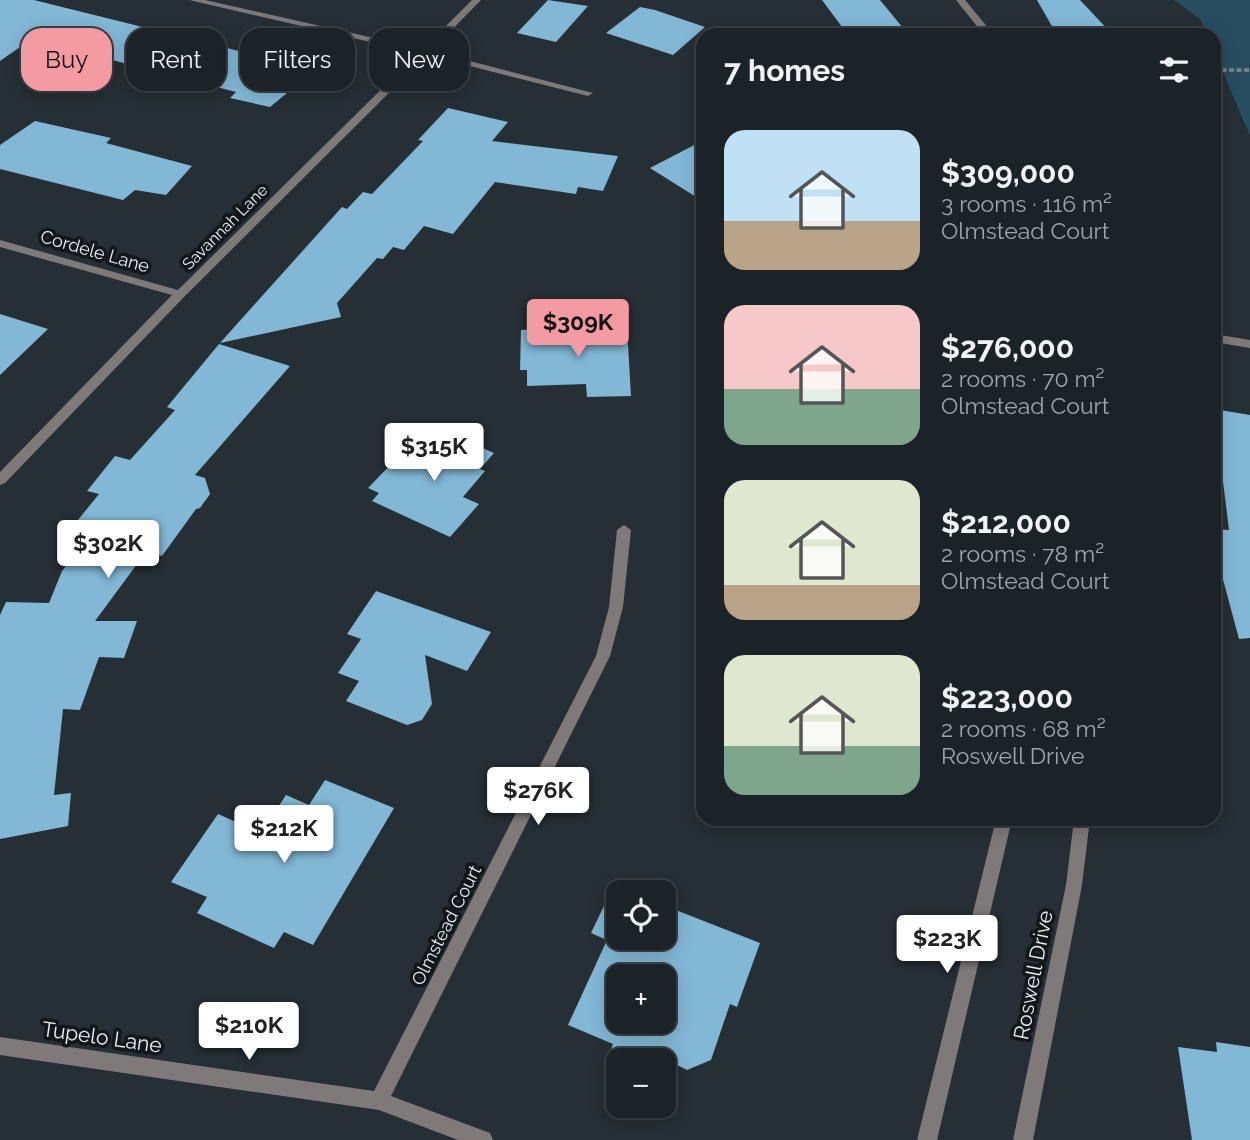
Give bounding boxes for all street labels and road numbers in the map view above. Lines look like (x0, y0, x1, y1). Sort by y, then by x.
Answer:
street label: Savannah Lane (178, 180, 272, 274)
street label: Cordele Lane (38, 225, 152, 277)
street label: Olmstead Court (407, 862, 485, 988)
street label: Roswell Drive (1008, 908, 1058, 1042)
street label: Tupelo Lane (41, 1016, 163, 1058)

